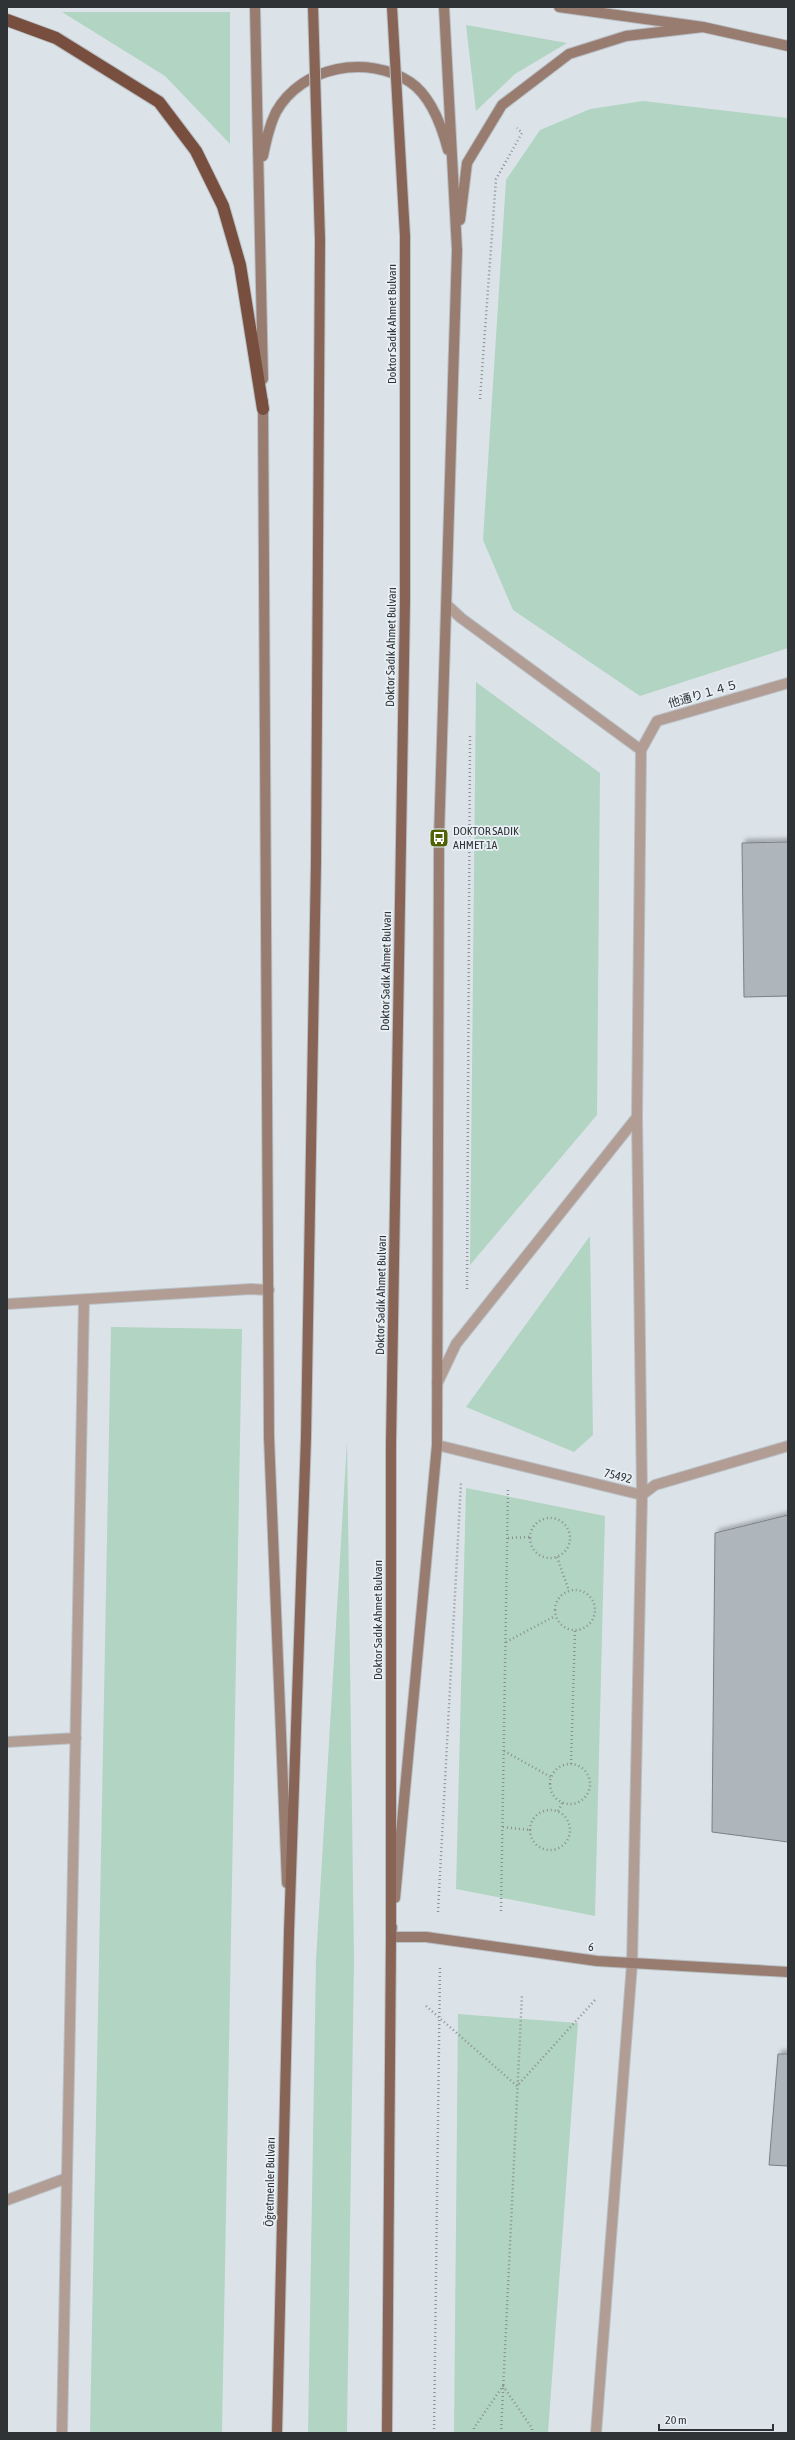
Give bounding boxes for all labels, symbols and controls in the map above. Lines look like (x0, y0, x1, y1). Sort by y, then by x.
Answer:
street label: Doktor Sadık Ahmet Bulvarı (385, 264, 399, 384)
street label: Doktor Sadık Ahmet Bulvarı (383, 587, 399, 707)
street label: 他通り１４５ (666, 677, 740, 711)
place label: DOKTOR SADIK AHMET 1A (453, 824, 519, 852)
bus stop icon: DOKTOR SADIK AHMET 1A (428, 827, 450, 849)
street label: Doktor Sadık Ahmet Bulvarı (378, 911, 394, 1031)
street label: Doktor Sadık Ahmet Bulvarı (373, 1235, 389, 1355)
street label: 75492 (603, 1466, 633, 1486)
street label: Doktor Sadık Ahmet Bulvarı (371, 1560, 385, 1680)
street label: 6 (587, 1940, 595, 1954)
street label: Öğretmenler Bulvarı (262, 2137, 278, 2227)
scale bar (659, 2406, 773, 2432)
text: 20 m (665, 2413, 687, 2427)

